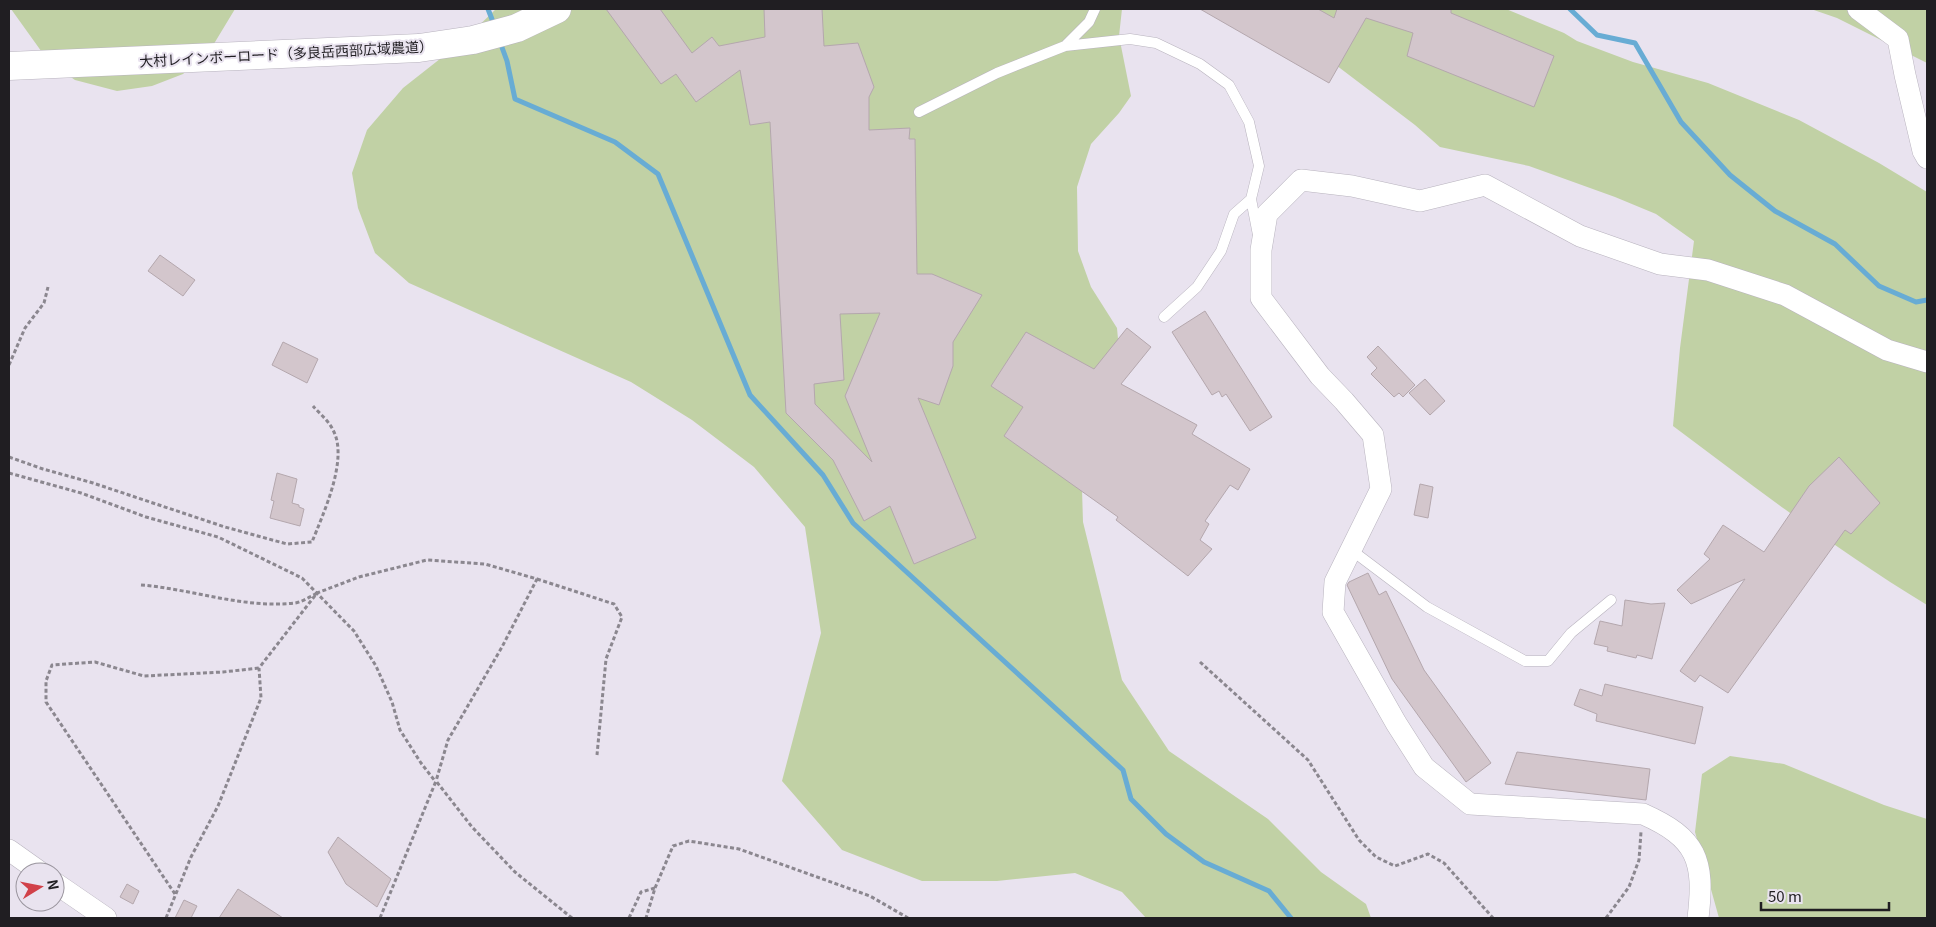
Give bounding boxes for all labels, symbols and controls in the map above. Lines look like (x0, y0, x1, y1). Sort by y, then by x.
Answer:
street label: 大村レインボーロード（多良岳西部広域農道） (139, 35, 433, 71)
north arrow (15, 862, 65, 912)
text: N (43, 878, 65, 891)
scale bar (1761, 880, 1888, 912)
text: 50 m (1768, 885, 1802, 906)

